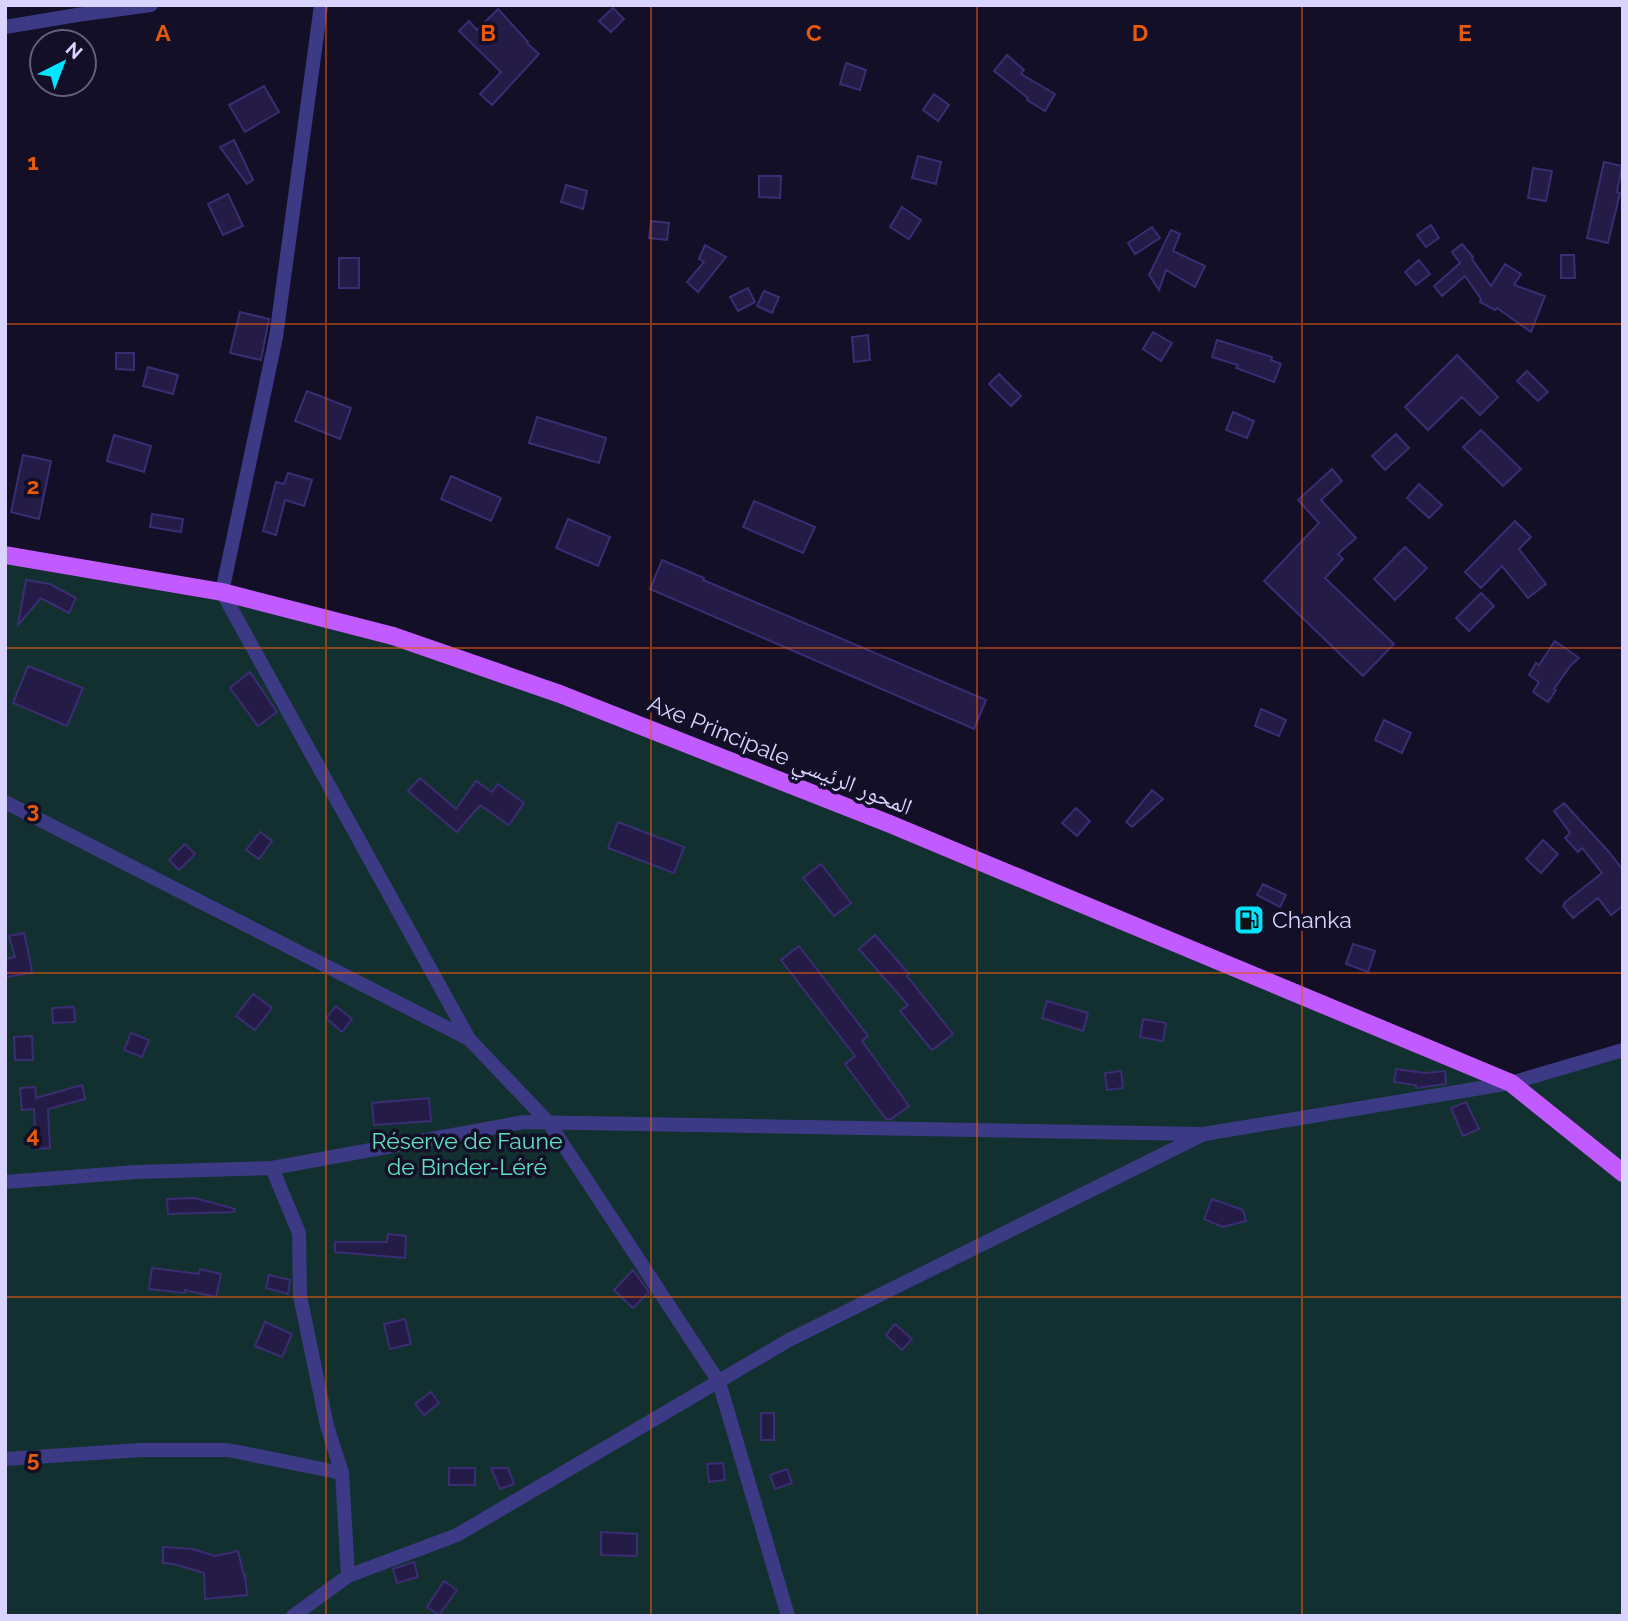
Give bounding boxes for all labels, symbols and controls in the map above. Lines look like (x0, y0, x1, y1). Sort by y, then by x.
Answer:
text: A (155, 19, 171, 46)
text: B (480, 19, 496, 46)
text: C (806, 19, 822, 46)
text: D (1132, 19, 1148, 46)
text: E (1458, 19, 1472, 46)
north arrow (28, 28, 98, 98)
text: N (62, 37, 87, 63)
text: 1 (27, 148, 39, 175)
text: 2 (27, 472, 39, 499)
street label: Axe Principale المحور الرئيسي (642, 689, 916, 825)
text: 3 (27, 796, 39, 823)
fuel station icon: Chanka (1232, 903, 1266, 937)
place label: Chanka (1272, 906, 1352, 933)
text: 4 (26, 1121, 40, 1148)
park label: Réserve de Faune de Binder-Léré (372, 1127, 562, 1180)
text: 5 (27, 1445, 40, 1472)

